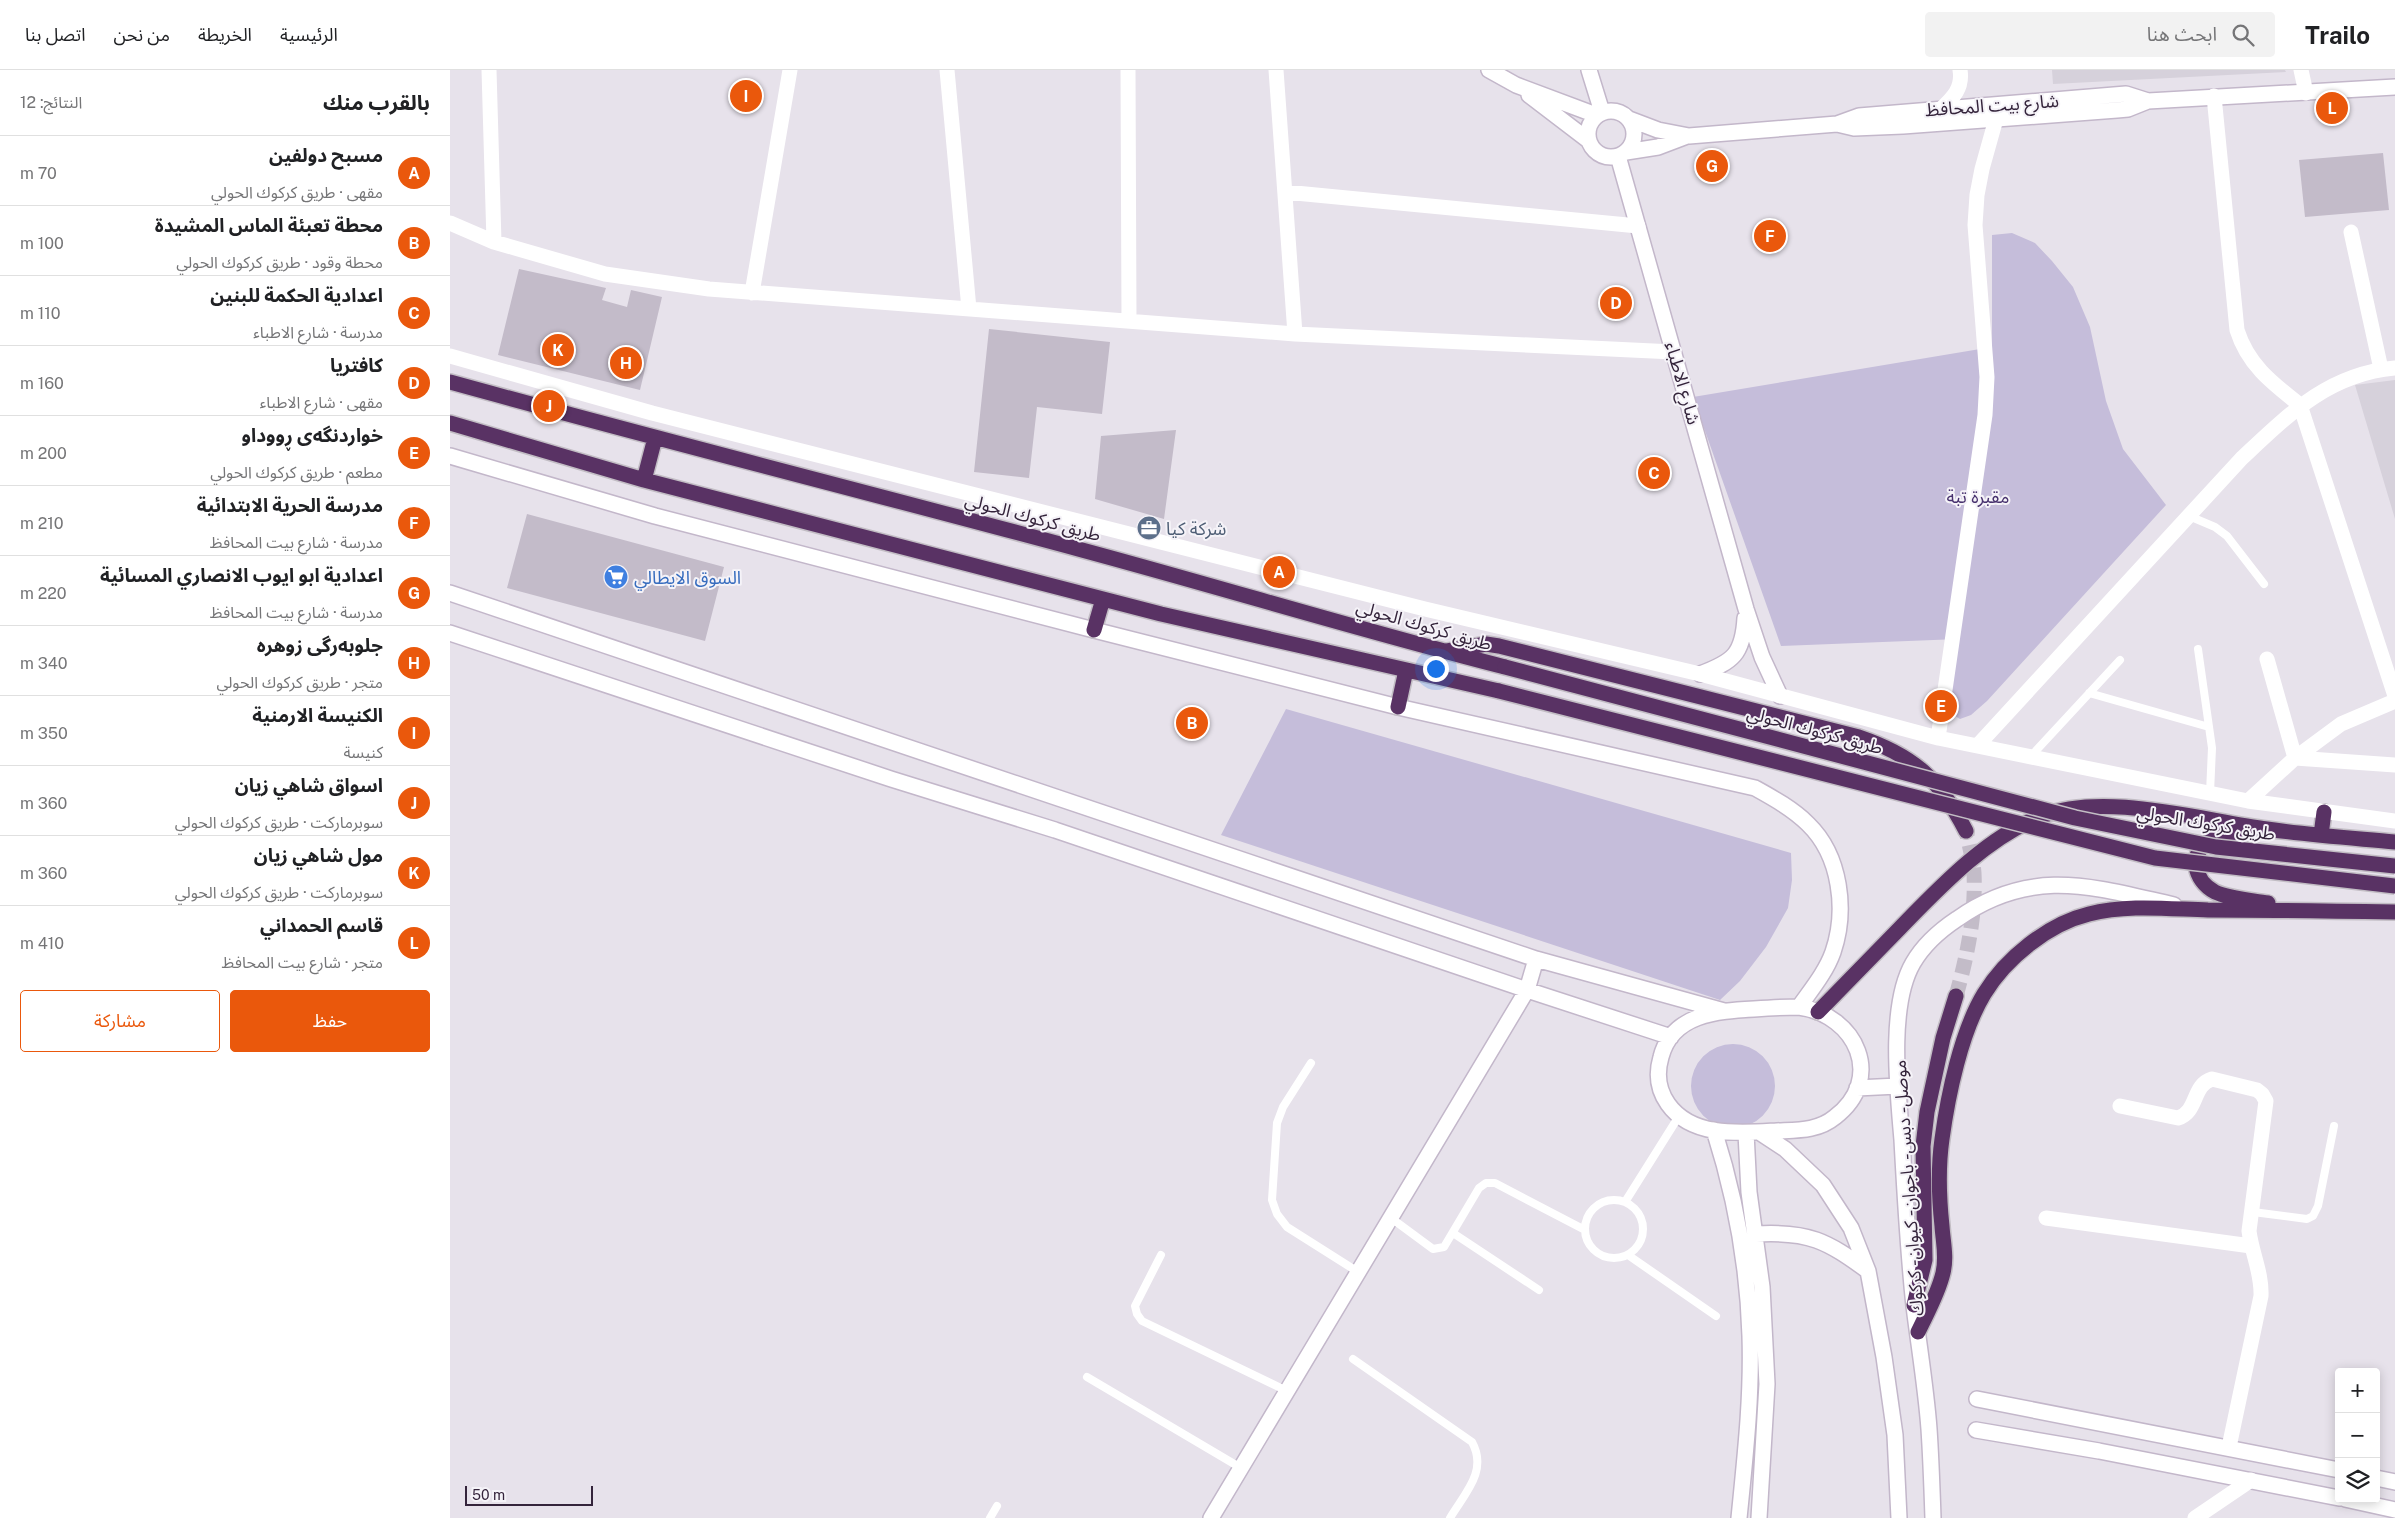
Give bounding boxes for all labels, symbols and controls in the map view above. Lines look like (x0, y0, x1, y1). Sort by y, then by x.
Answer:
search box (1925, 12, 2275, 57)
icon: search (2229, 21, 2257, 49)
text: Trailo (2305, 21, 2370, 49)
text: ابحث هنا (2147, 23, 2217, 45)
text: اتصل بنا (25, 24, 86, 45)
text: من نحن (114, 24, 170, 45)
text: الخريطة (198, 24, 252, 45)
text: الرئيسية (280, 24, 338, 45)
pin: I (730, 77, 762, 115)
pin: L (2316, 89, 2348, 127)
text: بالقرب منك (323, 90, 430, 115)
street label: شارع بيت المحافظ (1924, 90, 2060, 124)
text: النتائج: 12 (20, 93, 82, 112)
text: مسبح دولفين (269, 144, 383, 166)
pin: G (1696, 147, 1728, 185)
text: 70 m (20, 164, 57, 183)
text: A (408, 164, 420, 183)
text: مقهى · طريق كركوك الحولي (211, 183, 383, 202)
text: محطة تعبئة الماس المشيدة (155, 214, 383, 236)
pin: F (1754, 217, 1786, 255)
text: 100 m (20, 234, 64, 253)
text: B (409, 234, 419, 253)
text: محطة وقود · طريق كركوك الحولي (176, 253, 383, 272)
text: اعدادية الحكمة للبنين (210, 284, 383, 306)
pin: D (1600, 284, 1632, 322)
text: 110 m (20, 304, 61, 323)
text: C (408, 304, 420, 323)
text: مدرسة · شارع الاطباء (253, 323, 383, 342)
pin: K (542, 331, 574, 369)
street label: شارع الاطباء (1657, 339, 1705, 428)
pin: H (610, 344, 642, 382)
text: کافتریا (330, 354, 383, 376)
text: 160 m (20, 374, 64, 393)
text: D (408, 374, 420, 393)
pin: J (533, 387, 565, 425)
text: مقهى · شارع الاطباء (260, 393, 383, 412)
text: خواردنگەی ڕووداو (242, 424, 383, 446)
text: 200 m (20, 444, 67, 463)
text: E (409, 444, 419, 463)
pin: C (1638, 454, 1670, 492)
text: مطعم · طريق كركوك الحولي (210, 463, 383, 482)
park label: مقبرة تبة (1947, 486, 2009, 508)
street label: طريق كركوك الحولي (962, 489, 1103, 548)
text: مدرسة الحرية الابتدائية (197, 494, 383, 516)
text: 210 m (20, 514, 64, 533)
text: F (409, 514, 419, 533)
office icon: شركة كيا (1136, 515, 1162, 541)
place label: شركة كيا (1166, 518, 1226, 540)
text: مدرسة · شارع بيت المحافظ (210, 533, 383, 552)
pin: A (1263, 553, 1295, 591)
text: اعدادية ابو ايوب الانصاري المسائية (100, 564, 383, 586)
supermarket icon: السوق الايطالي (603, 564, 629, 590)
place label: السوق الايطالي (634, 567, 741, 591)
text: 220 m (20, 584, 67, 603)
text: G (408, 584, 420, 603)
street label: طريق كركوك الحولي (1353, 596, 1494, 657)
text: مدرسة · شارع بيت المحافظ (210, 603, 383, 622)
text: جلوبەرگی زوهرە (257, 634, 383, 656)
text: 340 m (20, 654, 68, 673)
text: H (408, 654, 420, 673)
your location (1423, 656, 1449, 682)
text: متجر · طريق كركوك الحولي (216, 673, 383, 692)
pin: E (1925, 687, 1957, 725)
street label: طريق كركوك الحولي (1744, 702, 1885, 761)
text: الكنيسة الارمنية (252, 704, 383, 726)
pin: B (1176, 704, 1208, 742)
text: 350 m (20, 724, 68, 743)
text: I (412, 724, 416, 743)
text: كنيسة (344, 743, 383, 762)
text: اسواق شاهي زيان (235, 774, 383, 796)
text: 360 m (20, 794, 67, 813)
text: J (411, 794, 417, 813)
street label: طريق كركوك الحولي (2135, 802, 2277, 847)
text: سوبرماركت · طريق كركوك الحولي (175, 813, 383, 832)
text: مول شاهي زيان (254, 844, 383, 866)
text: 360 m (20, 864, 67, 883)
text: K (408, 864, 420, 883)
text: سوبرماركت · طريق كركوك الحولي (175, 883, 383, 902)
text: قاسم الحمداني (260, 914, 383, 936)
text: 410 m (20, 934, 64, 953)
text: L (409, 934, 419, 953)
text: متجر · شارع بيت المحافظ (222, 953, 383, 972)
button: مشاركة (20, 990, 220, 1052)
button: حفظ (230, 990, 430, 1052)
street label: موصل - دبس - باجوان - كيوان - كركوك (1889, 1059, 1928, 1317)
map controls (2335, 1368, 2380, 1503)
button: + (2335, 1368, 2380, 1413)
button: − (2335, 1413, 2380, 1458)
button: layers (2335, 1458, 2380, 1503)
scale bar (465, 1483, 592, 1506)
text: 50 m (472, 1487, 505, 1503)

